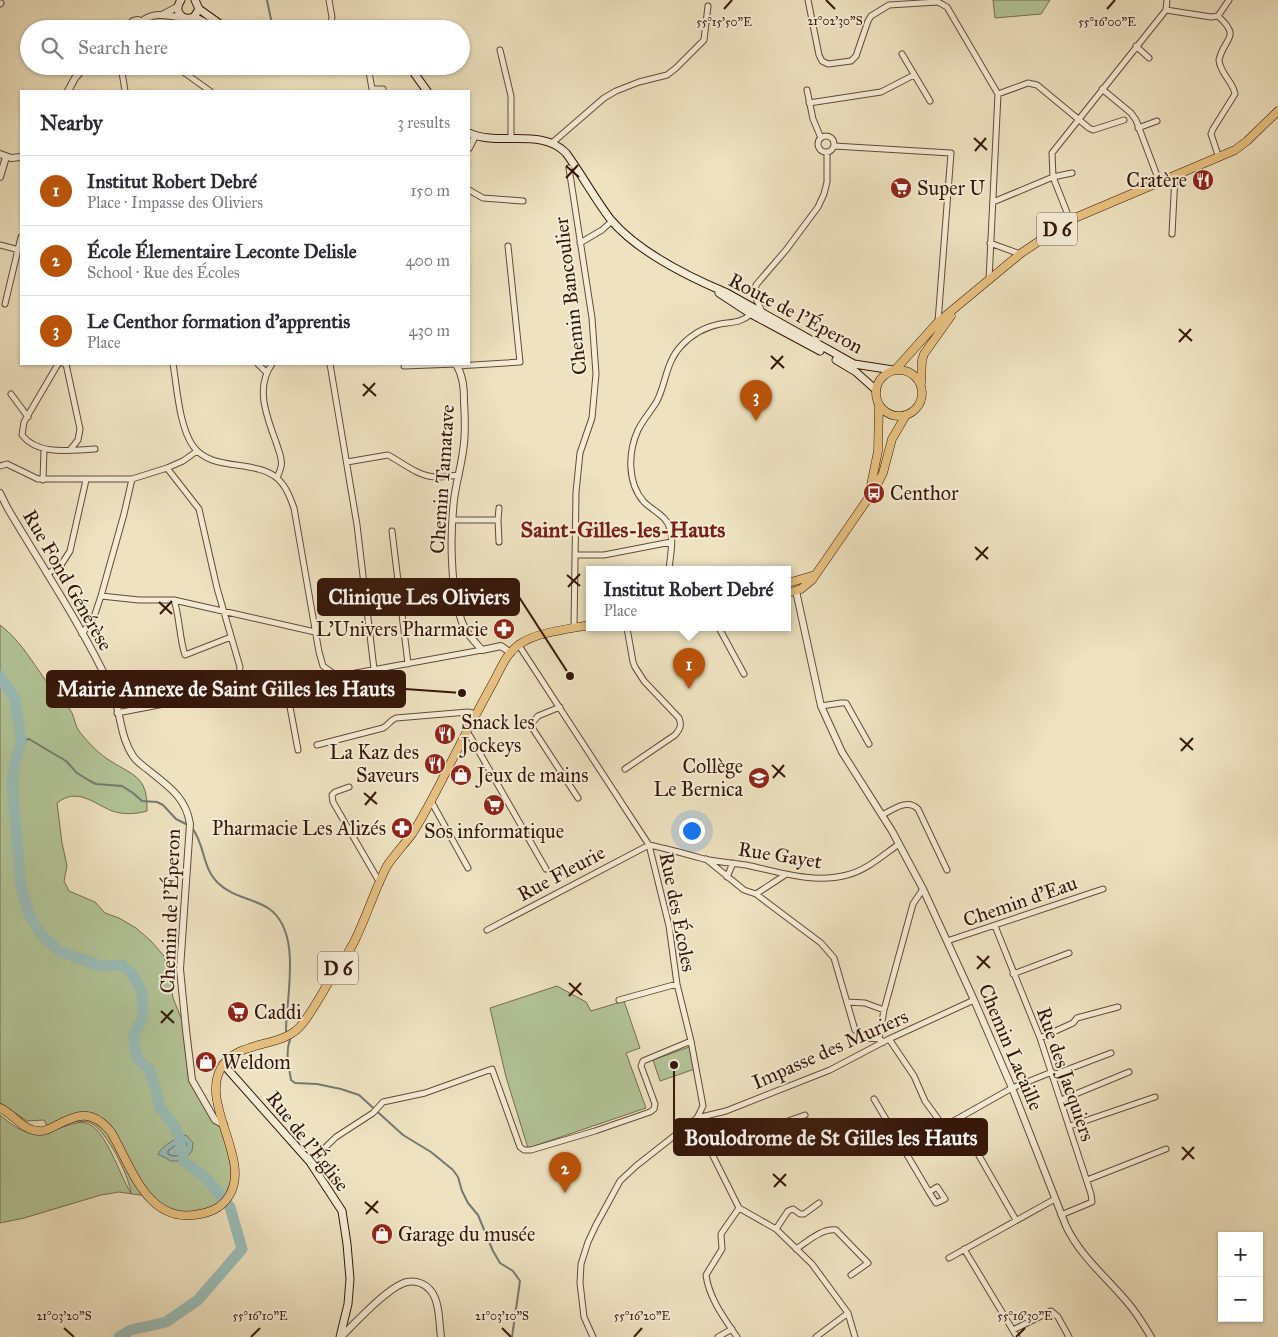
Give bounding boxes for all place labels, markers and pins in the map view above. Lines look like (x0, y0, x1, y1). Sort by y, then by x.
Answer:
place label: Cratère (1126, 168, 1187, 192)
restaurant icon: Cratère (1191, 168, 1215, 192)
supermarket icon: Super U (889, 176, 913, 200)
place label: Super U (917, 176, 985, 200)
pin: 3 (740, 380, 772, 421)
bus stop icon: Centhor (862, 481, 886, 505)
place label: Centhor (890, 481, 959, 505)
callout: Clinique Les Oliviers (318, 579, 519, 615)
place label: L'Univers Pharmacie (316, 617, 488, 641)
pharmacy icon: L'Univers Pharmacie (492, 617, 516, 641)
pin: 1 (673, 648, 705, 689)
callout: Mairie Annexe de Saint Gilles les Hauts (47, 671, 405, 707)
place label: Snack les Jockeys (459, 710, 535, 758)
restaurant icon: Snack les Jockeys (433, 722, 457, 746)
place label: La Kaz des Saveurs (330, 740, 419, 787)
restaurant icon: La Kaz des Saveurs (423, 752, 447, 776)
place label: Collège Le Bernica (653, 754, 744, 801)
shop icon: Jeux de mains (449, 763, 473, 787)
place label: Jeux de mains (475, 763, 588, 788)
school or university icon: Collège Le Bernica (747, 766, 771, 790)
supermarket icon: Sos informatique (482, 793, 506, 817)
place label: Pharmacie Les Alizés (212, 816, 386, 840)
pharmacy icon: Pharmacie Les Alizés (390, 816, 414, 840)
place label: Sos informatique (424, 819, 564, 844)
supermarket icon: Caddi (226, 1000, 250, 1024)
place label: Caddi (254, 1000, 302, 1024)
shop icon: Weldom (194, 1050, 218, 1074)
place label: Weldom (222, 1050, 291, 1074)
callout: Boulodrome de St Gilles les Hauts (674, 1119, 987, 1155)
pin: 2 (549, 1152, 581, 1193)
shop icon: Garage du musée (370, 1222, 394, 1246)
place label: Garage du musée (398, 1222, 535, 1247)

